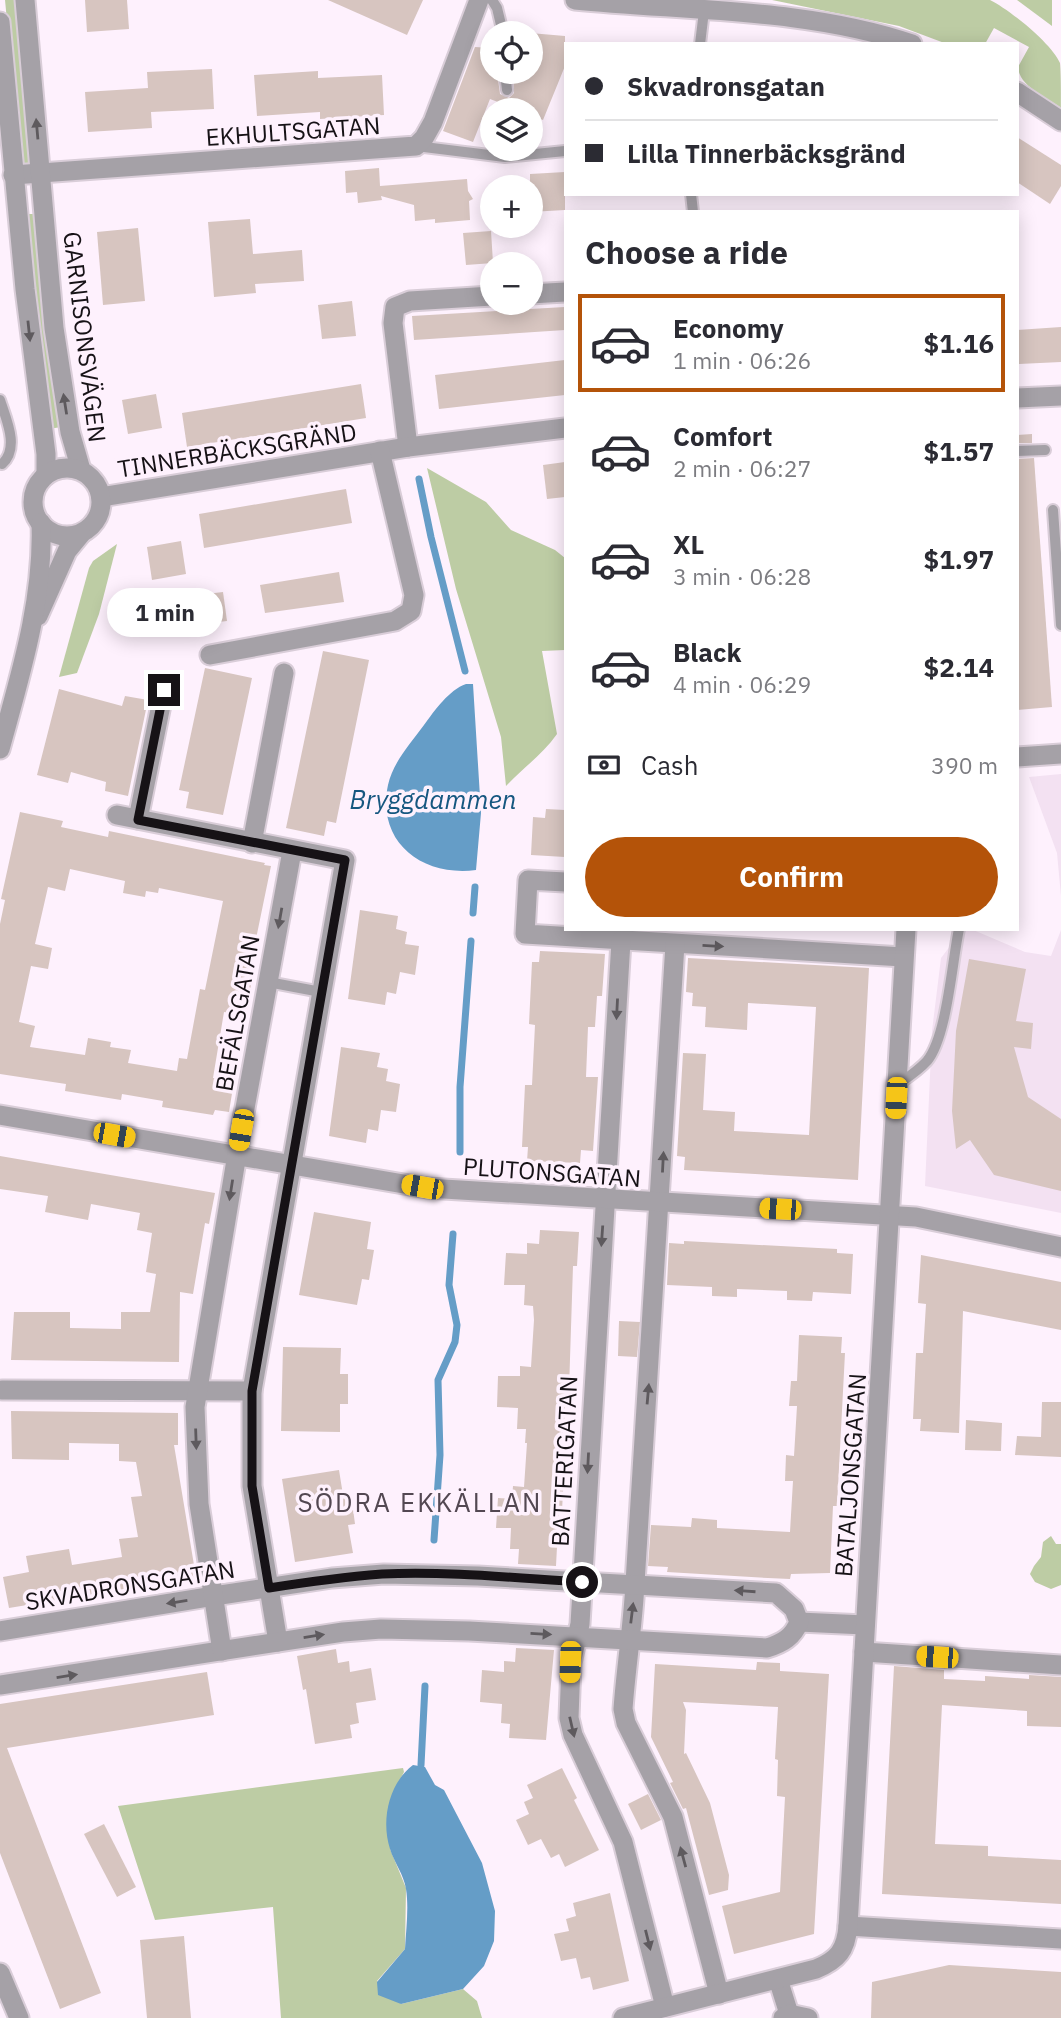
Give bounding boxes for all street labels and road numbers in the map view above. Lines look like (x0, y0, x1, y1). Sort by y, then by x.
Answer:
street label: EKHULTSGATAN (204, 109, 382, 153)
street label: GARNISONSVÄGEN (56, 230, 114, 444)
street label: TINNERBÄCKSGRÄND (115, 415, 359, 485)
street label: BEFÄLSGATAN (207, 932, 267, 1094)
street label: PLUTONSGATAN (462, 1150, 642, 1194)
street label: BATALJONSGATAN (827, 1372, 873, 1578)
street label: BATTERIGATAN (544, 1375, 584, 1547)
street label: SKVADRONSGATAN (23, 1553, 237, 1617)

